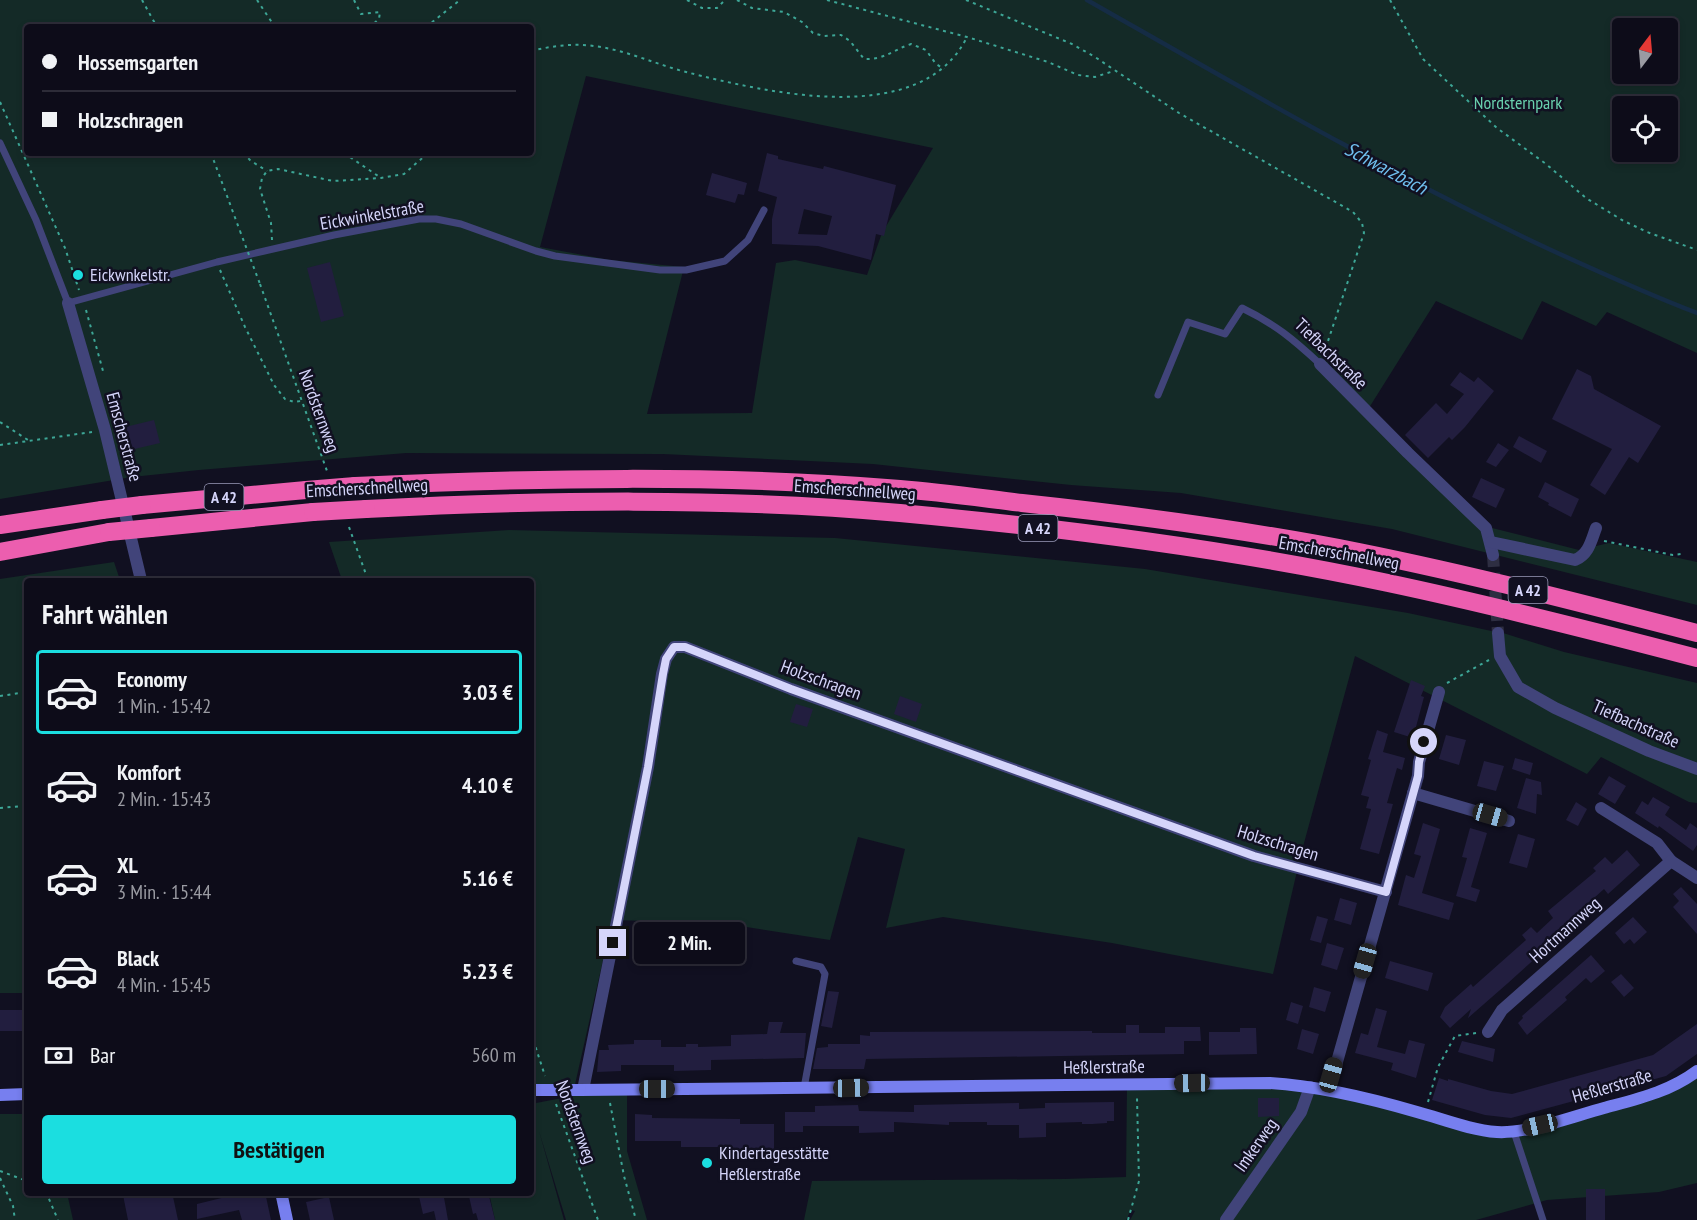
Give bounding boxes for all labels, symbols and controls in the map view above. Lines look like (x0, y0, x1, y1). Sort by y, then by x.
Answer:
north arrow (1612, 18, 1678, 84)
map controls (1612, 18, 1678, 162)
text: Hossemsgarten (78, 48, 198, 76)
park label: Nordsternpark (1474, 91, 1562, 114)
button: locate (1612, 96, 1678, 162)
text: Holzschragen (78, 106, 183, 134)
water label: Schwarzbach (1340, 135, 1433, 201)
street label: Eickwinkelstraße (318, 194, 426, 235)
place label: Eickwnkelstr. (90, 263, 170, 286)
marker: Eickwnkelstr. (71, 268, 85, 282)
street label: Tiefbachstraße (1290, 313, 1373, 394)
street label: Nordsternweg (294, 366, 345, 456)
street label: Emscherstraße (102, 390, 147, 484)
street label: Emscherschnellweg (306, 473, 428, 502)
street label: Emscherschnellweg (793, 474, 917, 505)
road number: A 42 (204, 484, 244, 510)
road number: A 42 (1018, 515, 1058, 541)
street label: Emscherschnellweg (1277, 531, 1401, 574)
road number: A 42 (1508, 577, 1547, 603)
text: Fahrt wählen (42, 597, 168, 631)
street label: Holzschragen (778, 654, 864, 705)
icon: car (45, 665, 99, 719)
text: Economy (117, 665, 187, 693)
text: 3.03 € (462, 678, 513, 706)
text: 1 Min. · 15:42 (117, 693, 211, 719)
street label: Tiefbachstraße (1589, 694, 1683, 753)
route start (1410, 728, 1437, 755)
icon: car (45, 758, 99, 812)
text: Komfort (117, 758, 181, 786)
text: 4.10 € (462, 771, 513, 799)
text: 2 Min. · 15:43 (117, 786, 211, 812)
car (1470, 801, 1510, 829)
street label: Holzschragen (1235, 819, 1322, 866)
icon: car (45, 851, 99, 905)
text: XL (117, 851, 138, 879)
text: 5.16 € (462, 864, 513, 892)
text: 3 Min. · 15:44 (117, 879, 211, 905)
street label: Hortmannweg (1524, 892, 1605, 968)
callout: 2 Min. (634, 922, 745, 964)
route end (599, 929, 626, 956)
text: 2 Min. (667, 930, 712, 956)
car (1351, 941, 1379, 981)
icon: car (45, 944, 99, 998)
text: Black (117, 944, 159, 972)
text: 5.23 € (462, 957, 513, 985)
text: 4 Min. · 15:45 (117, 972, 211, 998)
icon: cash (42, 1039, 75, 1072)
text: Bar (90, 1041, 115, 1069)
text: 560 m (472, 1042, 516, 1068)
street label: Heßlerstraße (1063, 1054, 1145, 1079)
car (1317, 1055, 1345, 1095)
street label: Heßlerstraße (1569, 1063, 1654, 1108)
car (1174, 1074, 1210, 1092)
street label: Nordsternweg (551, 1077, 602, 1167)
car (833, 1079, 869, 1097)
car (639, 1080, 675, 1098)
car (1520, 1112, 1560, 1138)
street label: Imkerweg (1229, 1113, 1282, 1176)
button: Bestätigen (42, 1115, 516, 1184)
place label: Kindertagesstätte Heßlerstraße (719, 1141, 829, 1185)
marker: Kindertagesstätte Heßlerstraße (700, 1156, 714, 1170)

